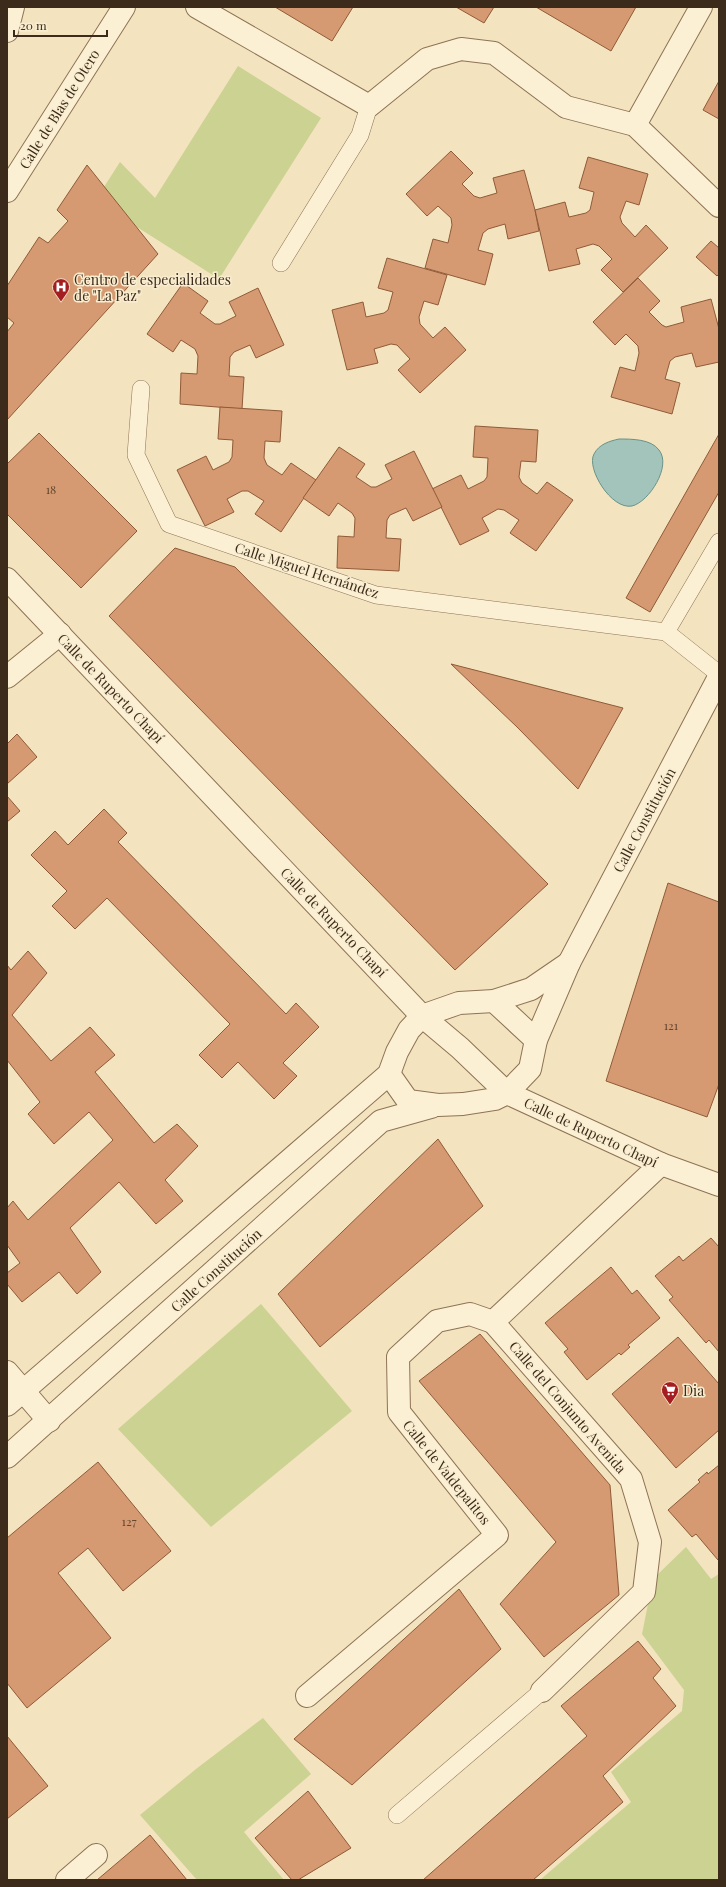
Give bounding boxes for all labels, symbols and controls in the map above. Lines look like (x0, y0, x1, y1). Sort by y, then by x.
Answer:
scale bar (14, 12, 107, 38)
text: 20 m (20, 17, 47, 33)
street label: Calle de Blas de Otero (14, 45, 104, 172)
place label: Centro de especialidades de "La Paz" (74, 270, 231, 305)
hospital icon: Centro de especialidades de "La Paz" (51, 277, 71, 302)
house number: 18 (46, 481, 56, 497)
street label: Calle Miguel Hernández (232, 538, 382, 602)
street label: Calle de Ruperto Chapí (54, 629, 168, 747)
street label: Calle Constitución (608, 764, 680, 876)
street label: Calle de Ruperto Chapí (277, 863, 391, 981)
house number: 121 (664, 1017, 679, 1033)
street label: Calle de Ruperto Chapí (521, 1093, 661, 1171)
street label: Calle Constitución (167, 1224, 266, 1316)
street label: Calle del Conjunto Avenida (505, 1337, 631, 1477)
supermarket icon: Dia (660, 1380, 680, 1405)
place label: Dia (683, 1381, 704, 1400)
street label: Calle de Valdepalitos (399, 1416, 495, 1528)
house number: 127 (121, 1513, 137, 1529)

